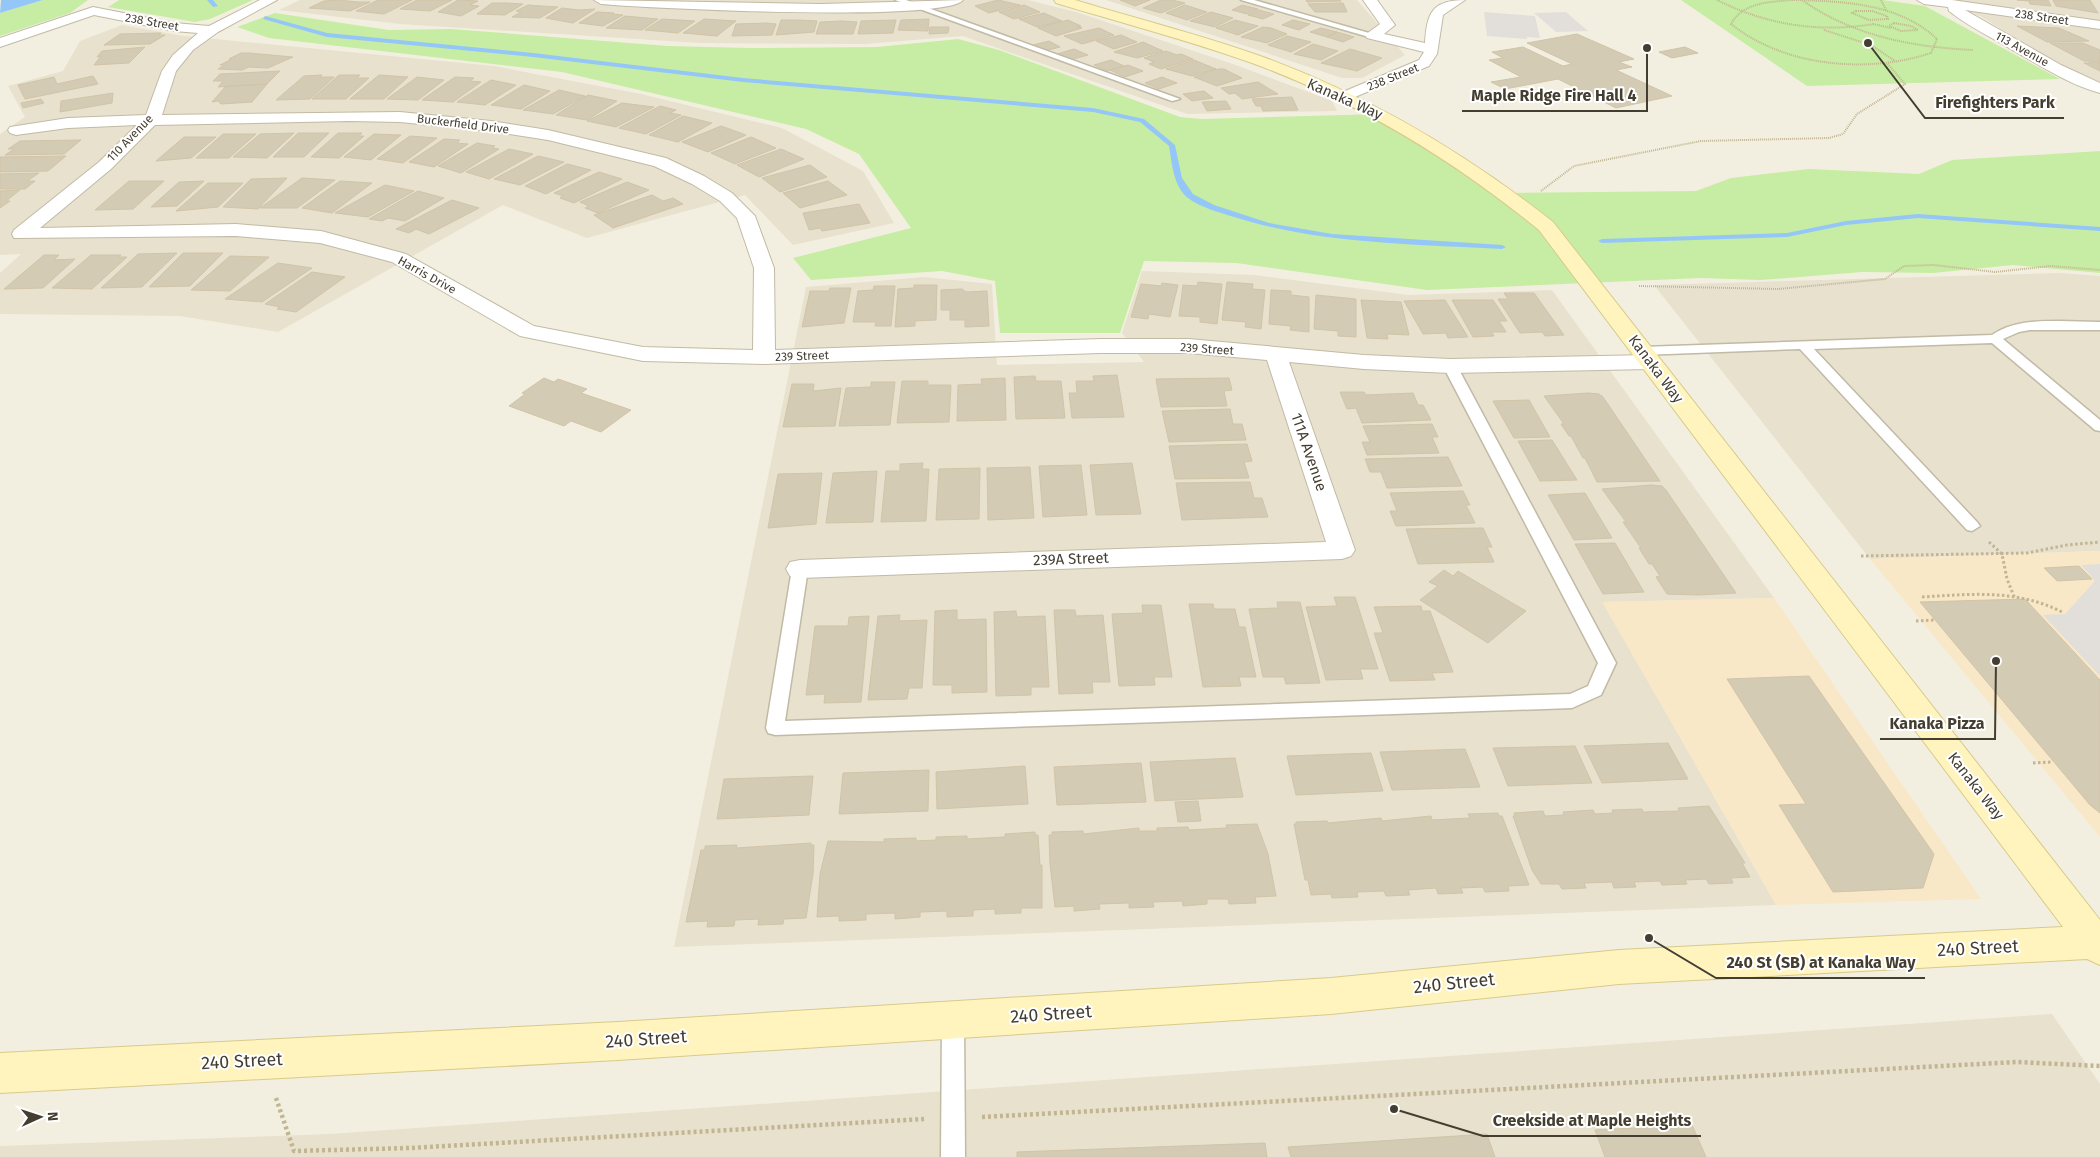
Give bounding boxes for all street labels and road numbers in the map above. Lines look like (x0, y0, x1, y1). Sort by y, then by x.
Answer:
street label: 238 Street (2014, 6, 2070, 28)
street label: 238 Street (124, 10, 181, 34)
street label: 113 Avenue (1993, 29, 2051, 69)
street label: 238 Street (1365, 60, 1421, 94)
street label: Kanaka Way (1304, 74, 1386, 124)
street label: Buckerfield Drive (416, 111, 510, 137)
street label: 110 Avenue (104, 112, 156, 164)
street label: Harris Drive (396, 253, 458, 297)
street label: Kanaka Way (1625, 331, 1688, 407)
street label: 239 Street (1180, 340, 1235, 358)
street label: 239 Street (775, 348, 830, 364)
street label: 111A Avenue (1287, 411, 1331, 493)
street label: 239A Street (1033, 549, 1110, 569)
street label: Kanaka Way (1944, 749, 2008, 824)
street label: 240 Street (1937, 935, 2020, 961)
street label: 240 Street (1412, 968, 1496, 998)
street label: 240 Street (1010, 1000, 1093, 1028)
street label: 240 Street (605, 1025, 688, 1053)
street label: 240 Street (201, 1048, 284, 1074)

